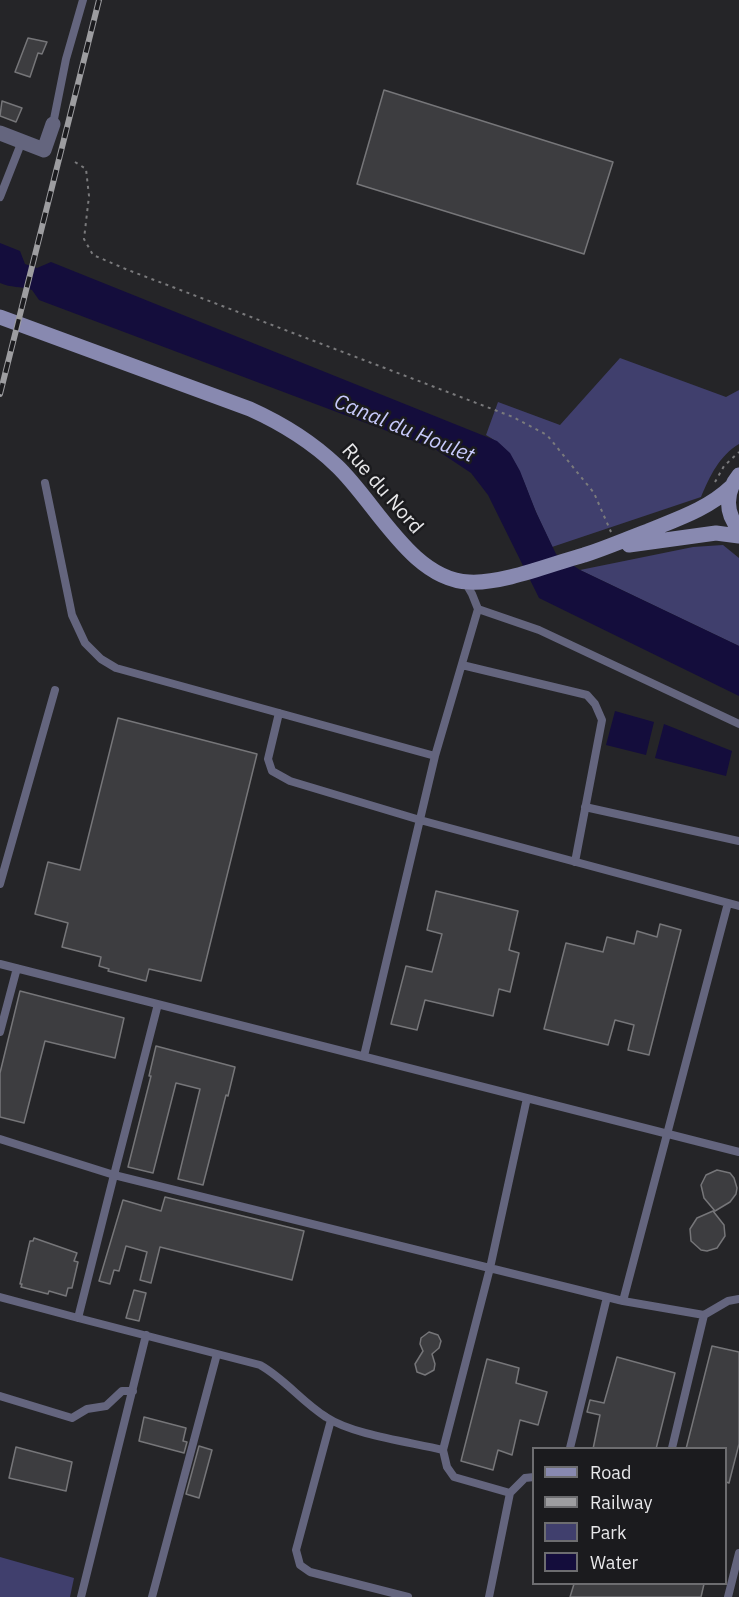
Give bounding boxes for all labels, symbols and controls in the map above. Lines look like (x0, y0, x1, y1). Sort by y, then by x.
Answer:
water label: Canal du Houlet (330, 389, 478, 469)
street label: Rue du Nord (336, 439, 428, 539)
legend (532, 1447, 727, 1585)
text: Road (590, 1461, 631, 1484)
text: Railway (590, 1491, 652, 1514)
text: Park (590, 1521, 626, 1544)
text: Water (590, 1551, 638, 1574)

